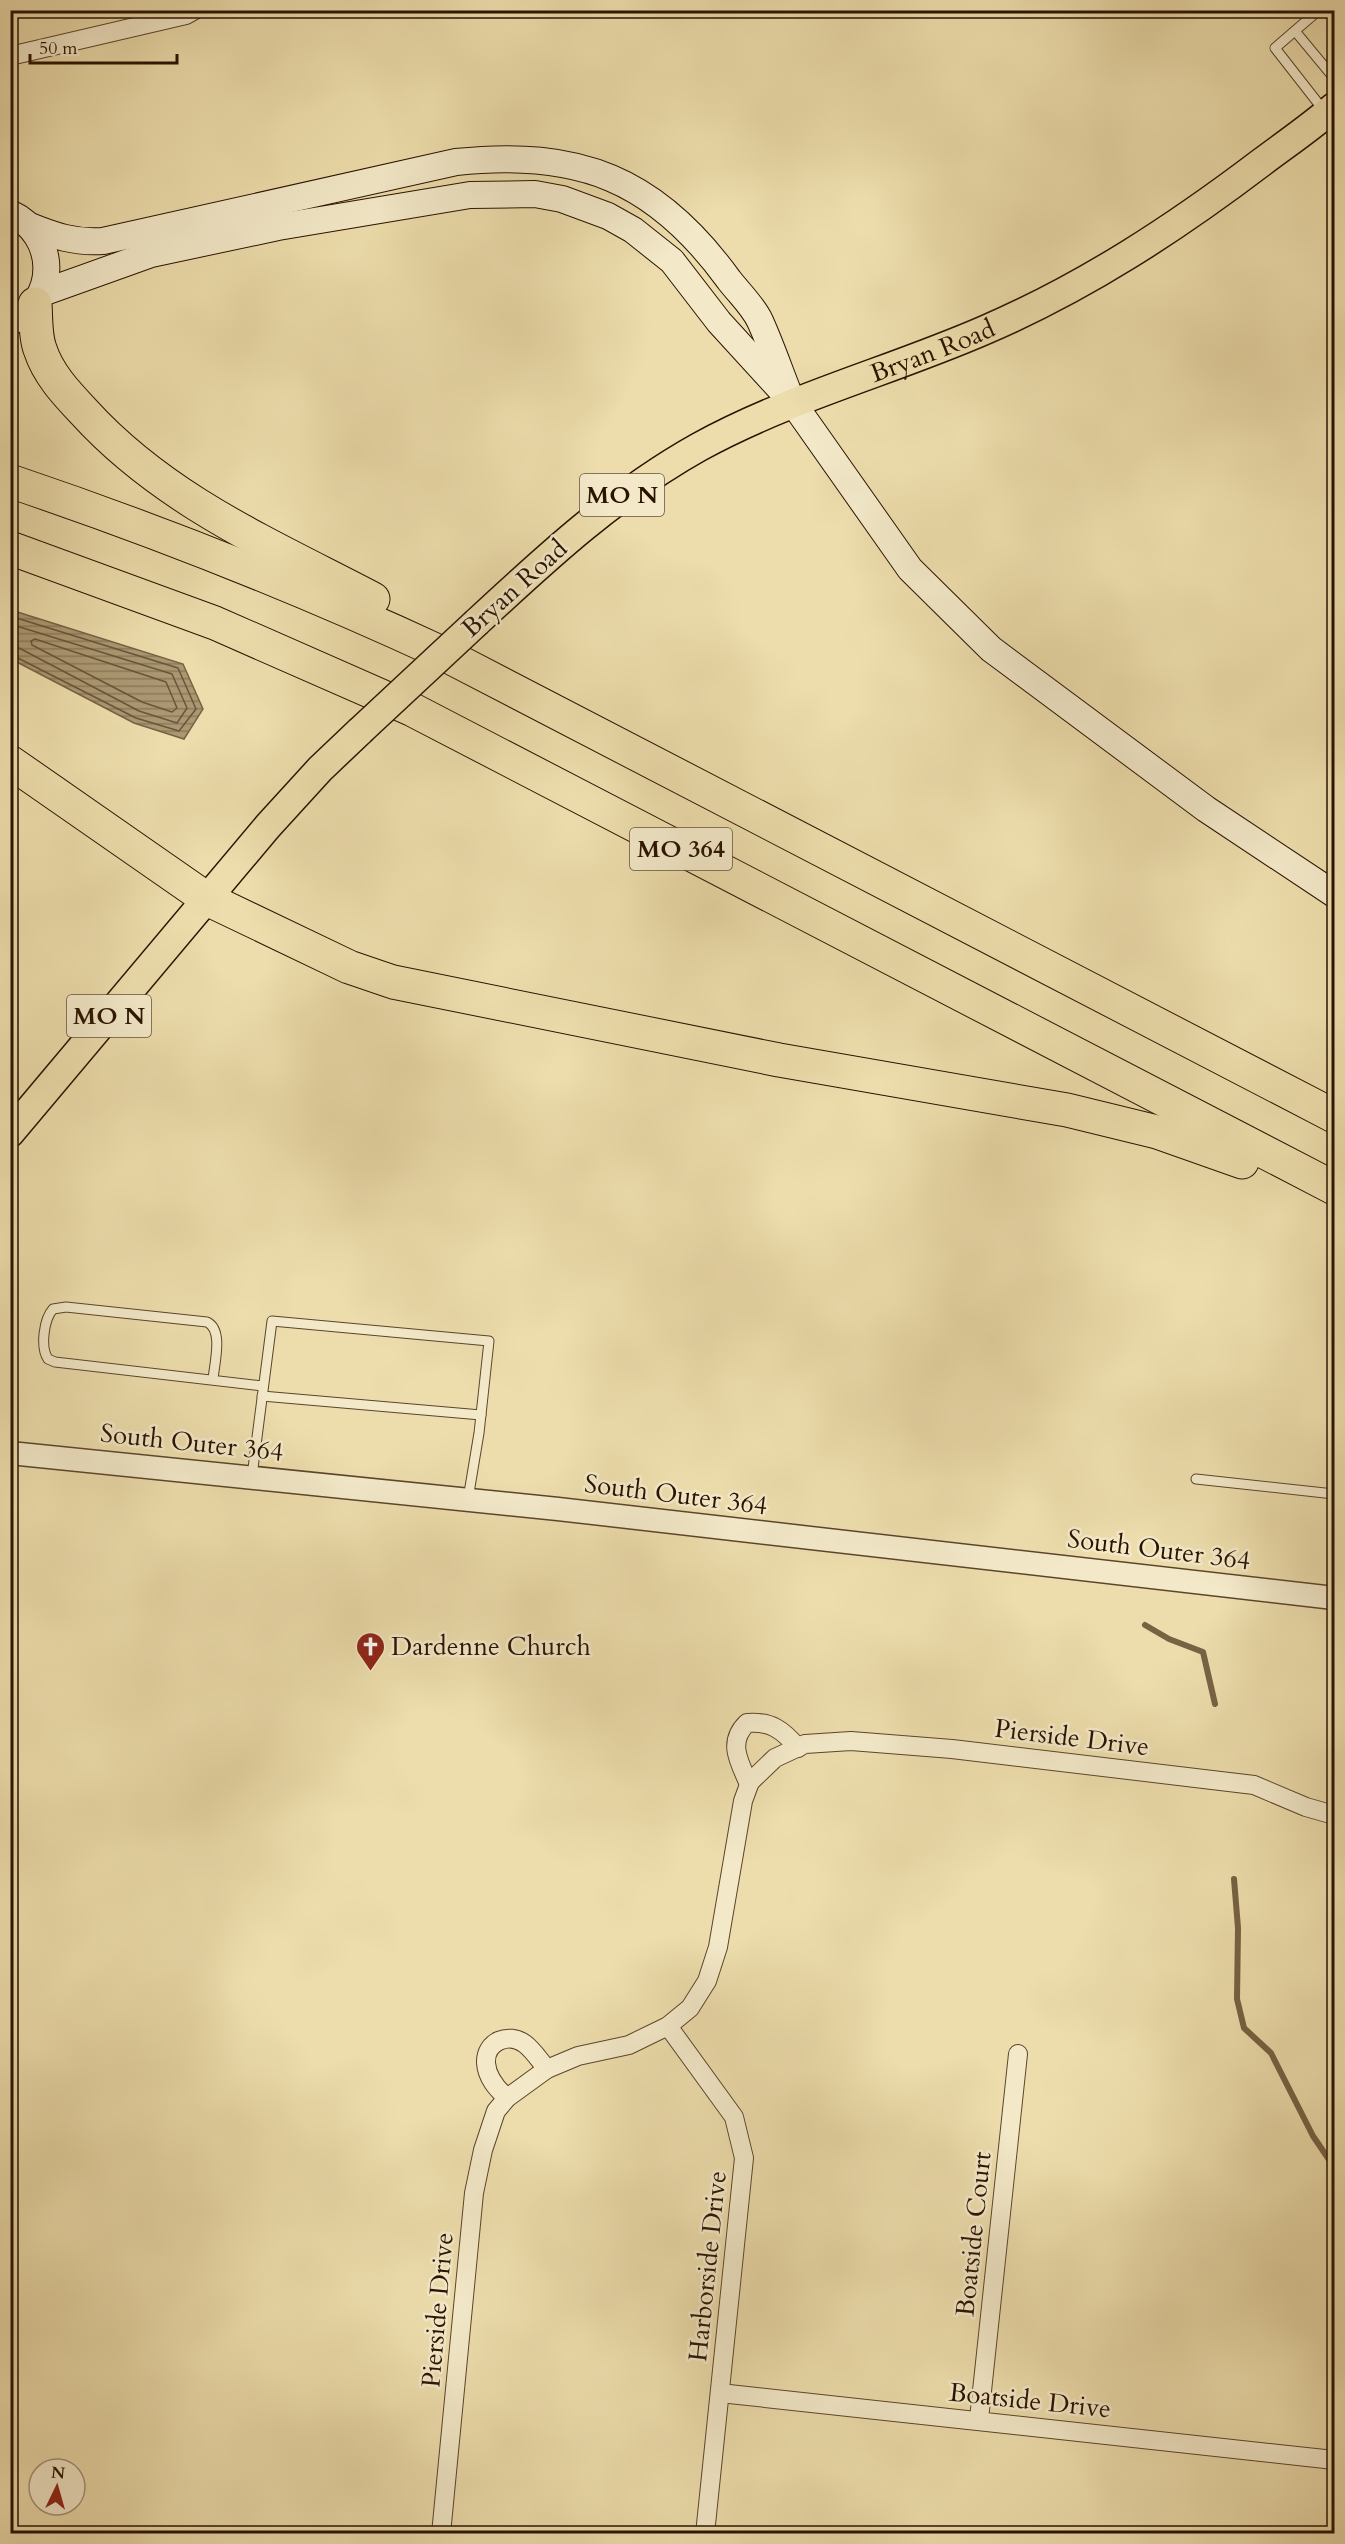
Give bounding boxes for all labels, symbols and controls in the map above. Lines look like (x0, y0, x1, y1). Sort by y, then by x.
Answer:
scale bar (30, 27, 177, 65)
text: 50 m (39, 36, 78, 61)
street label: Bryan Road (865, 311, 1000, 391)
road number: MO N (580, 474, 664, 516)
street label: Bryan Road (454, 531, 575, 645)
road number: MO 364 (630, 828, 732, 870)
road number: MO N (67, 995, 151, 1037)
street label: South Outer 364 (99, 1415, 285, 1470)
street label: South Outer 364 (582, 1466, 769, 1523)
street label: South Outer 364 (1065, 1521, 1252, 1578)
place label: Dardenne Church (391, 1629, 591, 1664)
church icon: Dardenne Church (354, 1630, 386, 1672)
street label: Pierside Drive (993, 1711, 1151, 1764)
street label: Boatside Court (947, 2150, 1000, 2318)
street label: Harborside Drive (680, 2169, 735, 2363)
street label: Pierside Drive (413, 2231, 462, 2389)
street label: Boatside Drive (947, 2375, 1113, 2426)
north arrow (27, 2457, 87, 2517)
text: N (50, 2461, 66, 2485)

